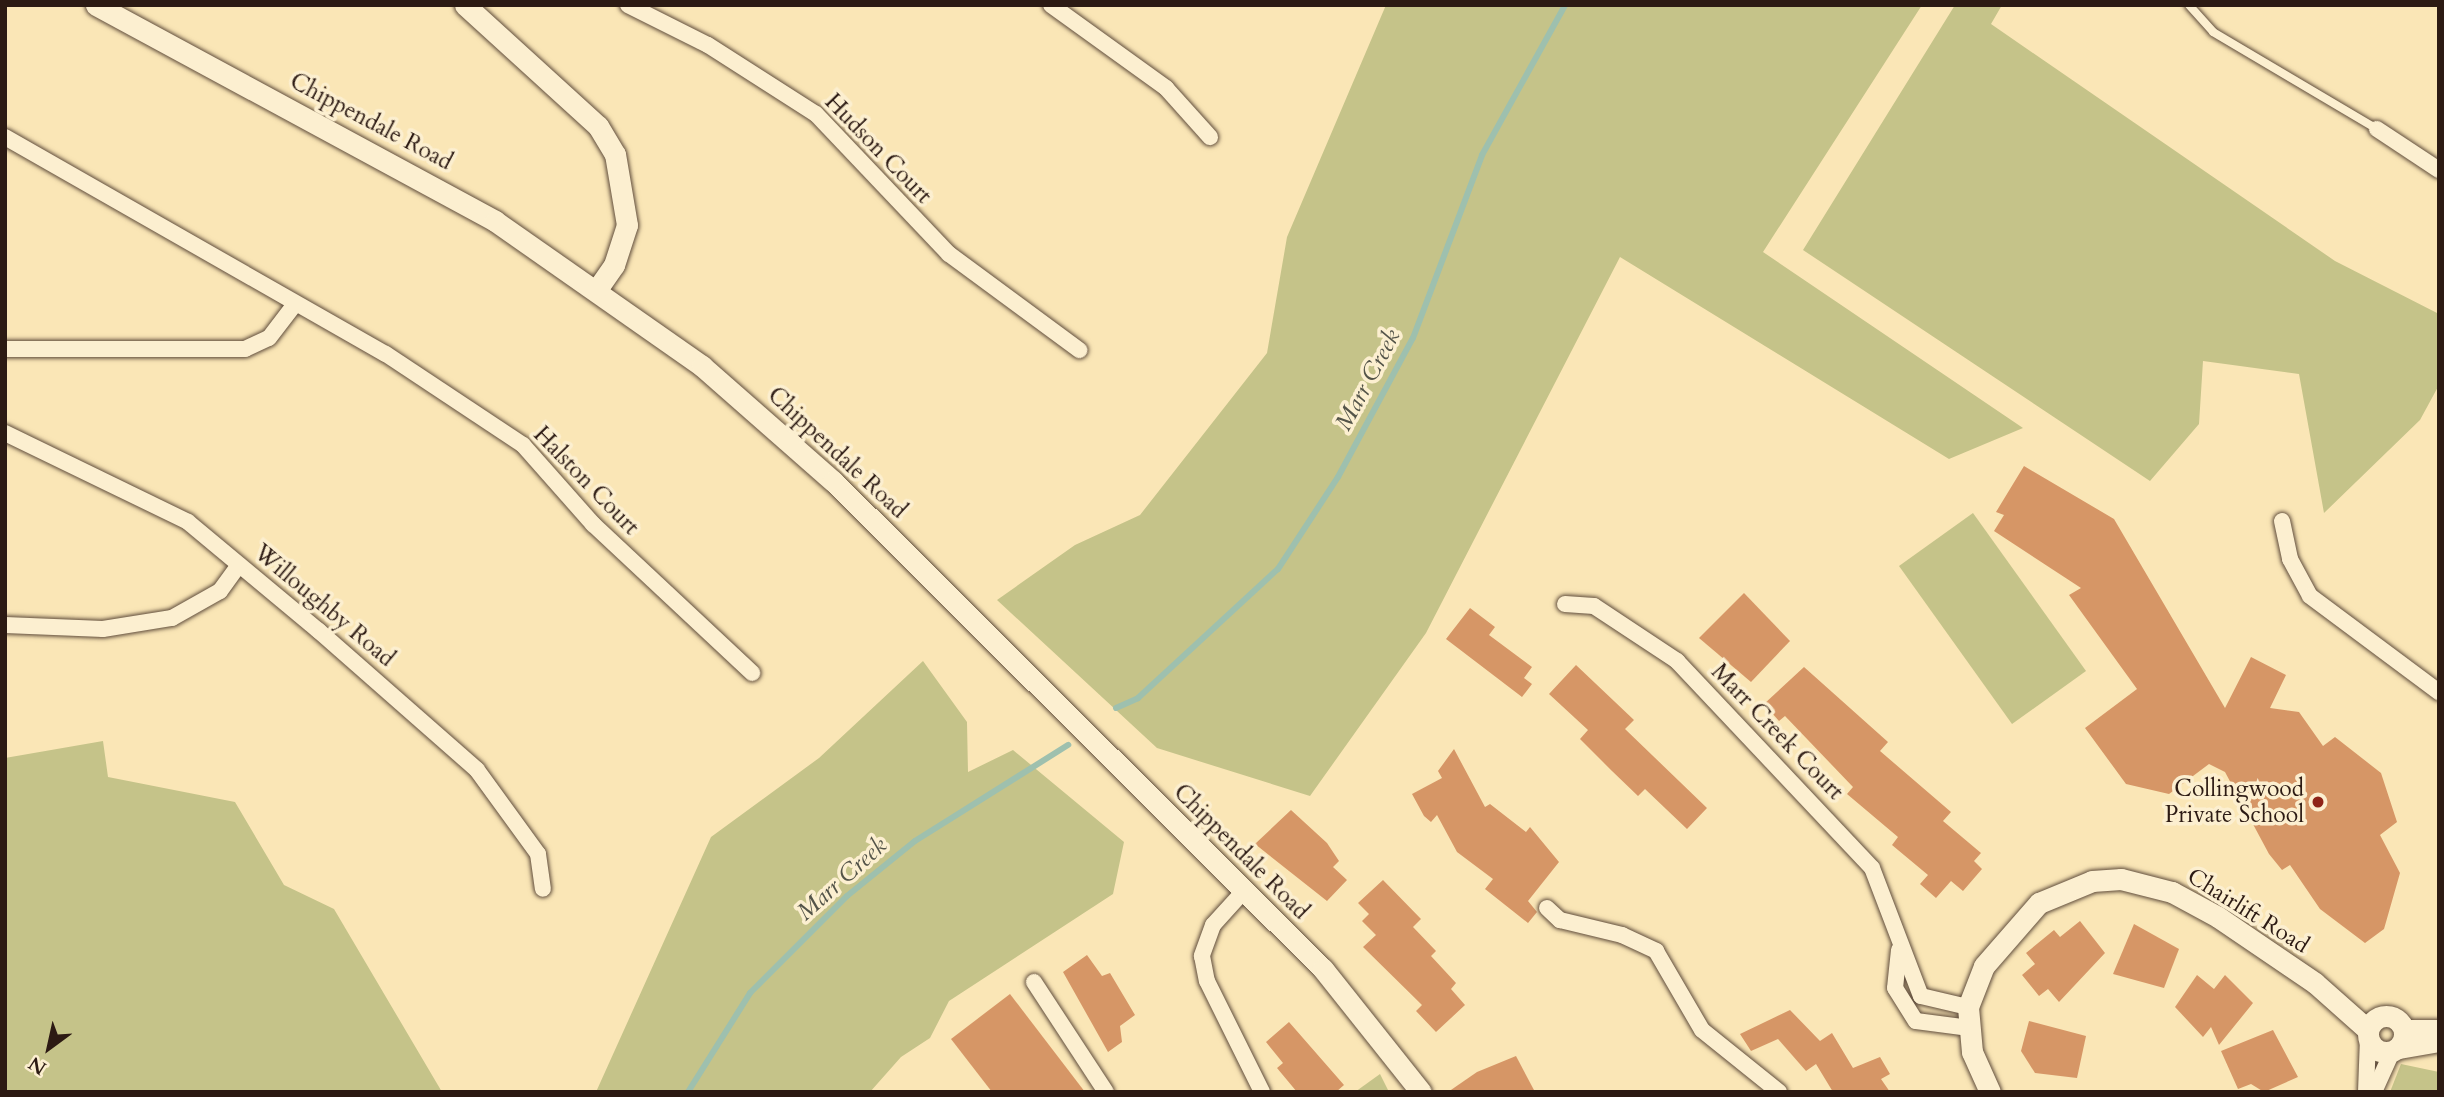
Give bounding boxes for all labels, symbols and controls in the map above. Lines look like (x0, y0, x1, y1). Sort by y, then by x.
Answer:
street label: Chippendale Road (285, 68, 457, 176)
street label: Hudson Court (819, 88, 937, 210)
water label: Marr Creek (1329, 324, 1407, 436)
street label: Chippendale Road (762, 382, 912, 524)
street label: Halston Court (527, 421, 645, 541)
street label: Willoughby Road (248, 539, 400, 673)
street label: Marr Creek Court (1705, 658, 1849, 806)
place label: Collingwood Private School (2165, 775, 2304, 829)
street label: Chippendale Road (1168, 779, 1314, 925)
marker: Collingwood Private School (2310, 794, 2326, 810)
water label: Marr Creek (791, 831, 893, 927)
street label: Chairlift Road (2182, 863, 2314, 959)
north arrow (14, 1013, 84, 1083)
text: N (24, 1050, 52, 1081)

